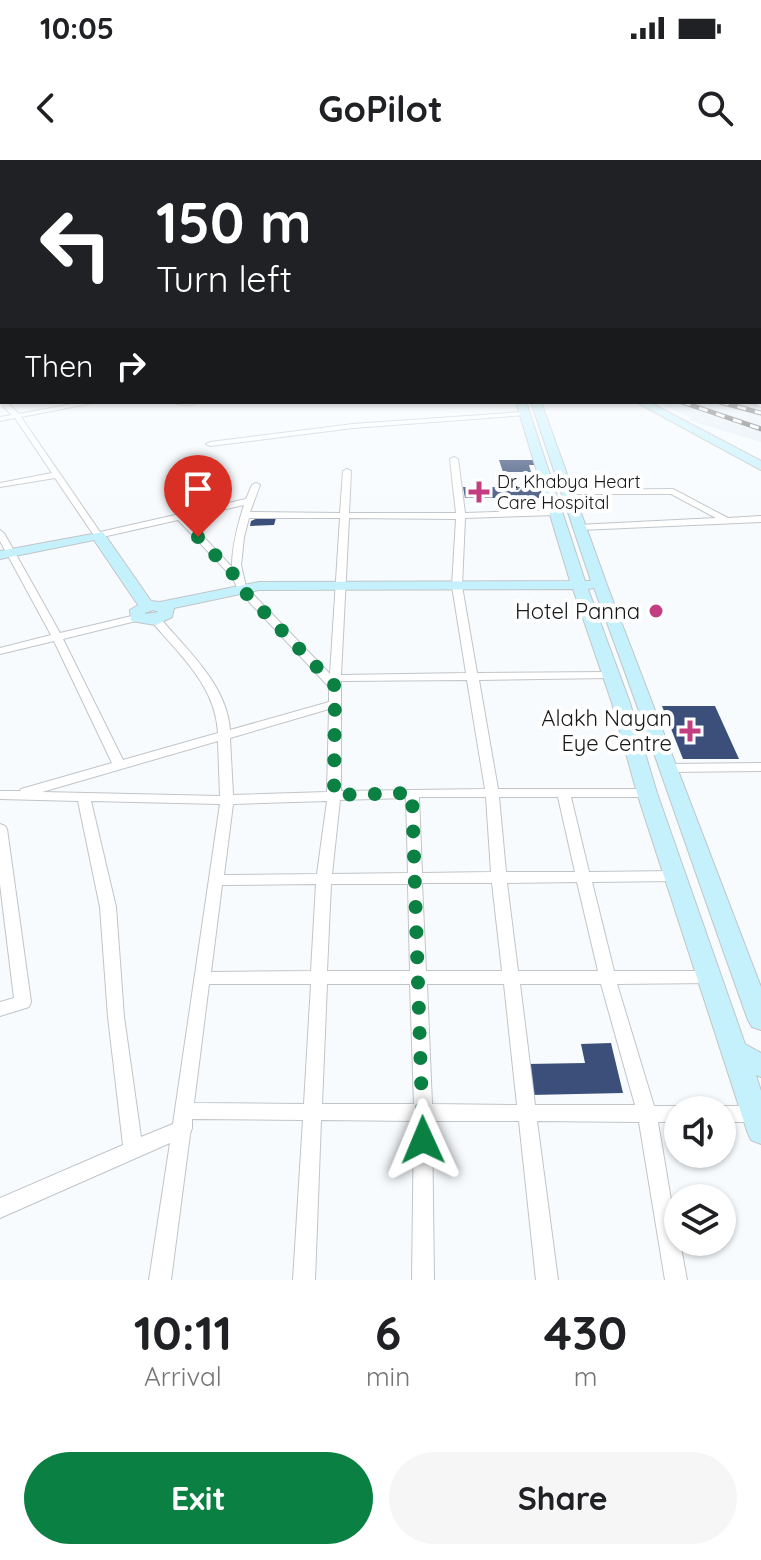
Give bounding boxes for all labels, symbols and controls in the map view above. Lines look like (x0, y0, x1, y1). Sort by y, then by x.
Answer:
text: 10:05 (40, 9, 114, 47)
icon: back (24, 86, 68, 130)
text: GoPilot (318, 86, 443, 131)
icon: search (693, 86, 737, 130)
text: 150 m (156, 187, 312, 257)
icon: left (24, 192, 128, 296)
text: Turn left (156, 256, 292, 301)
icon: right (109, 344, 153, 388)
text: Then (24, 347, 93, 385)
pin (164, 455, 232, 537)
icon: arrive (176, 467, 220, 511)
place label: Dr. Khabya Heart Care Hospital (497, 470, 641, 514)
marker: Dr. Khabya Heart Care Hospital (468, 481, 490, 503)
place label: Hotel Panna (515, 597, 640, 625)
marker: Hotel Panna (647, 602, 665, 620)
place label: Alakh Nayan Eye Centre (541, 704, 672, 757)
marker: Alakh Nayan Eye Centre (679, 720, 701, 742)
map controls (664, 1096, 736, 1256)
button: sound (664, 1096, 736, 1168)
position arrow (381, 1098, 465, 1182)
button: layers (664, 1184, 736, 1256)
text: 10:11 (134, 1302, 232, 1362)
text: 6 (375, 1302, 401, 1362)
text: 430 (544, 1302, 627, 1362)
text: Arrival (144, 1360, 222, 1393)
text: min (366, 1360, 410, 1393)
text: m (574, 1360, 597, 1393)
button: Exit (24, 1452, 373, 1544)
button: Share (389, 1452, 737, 1544)

